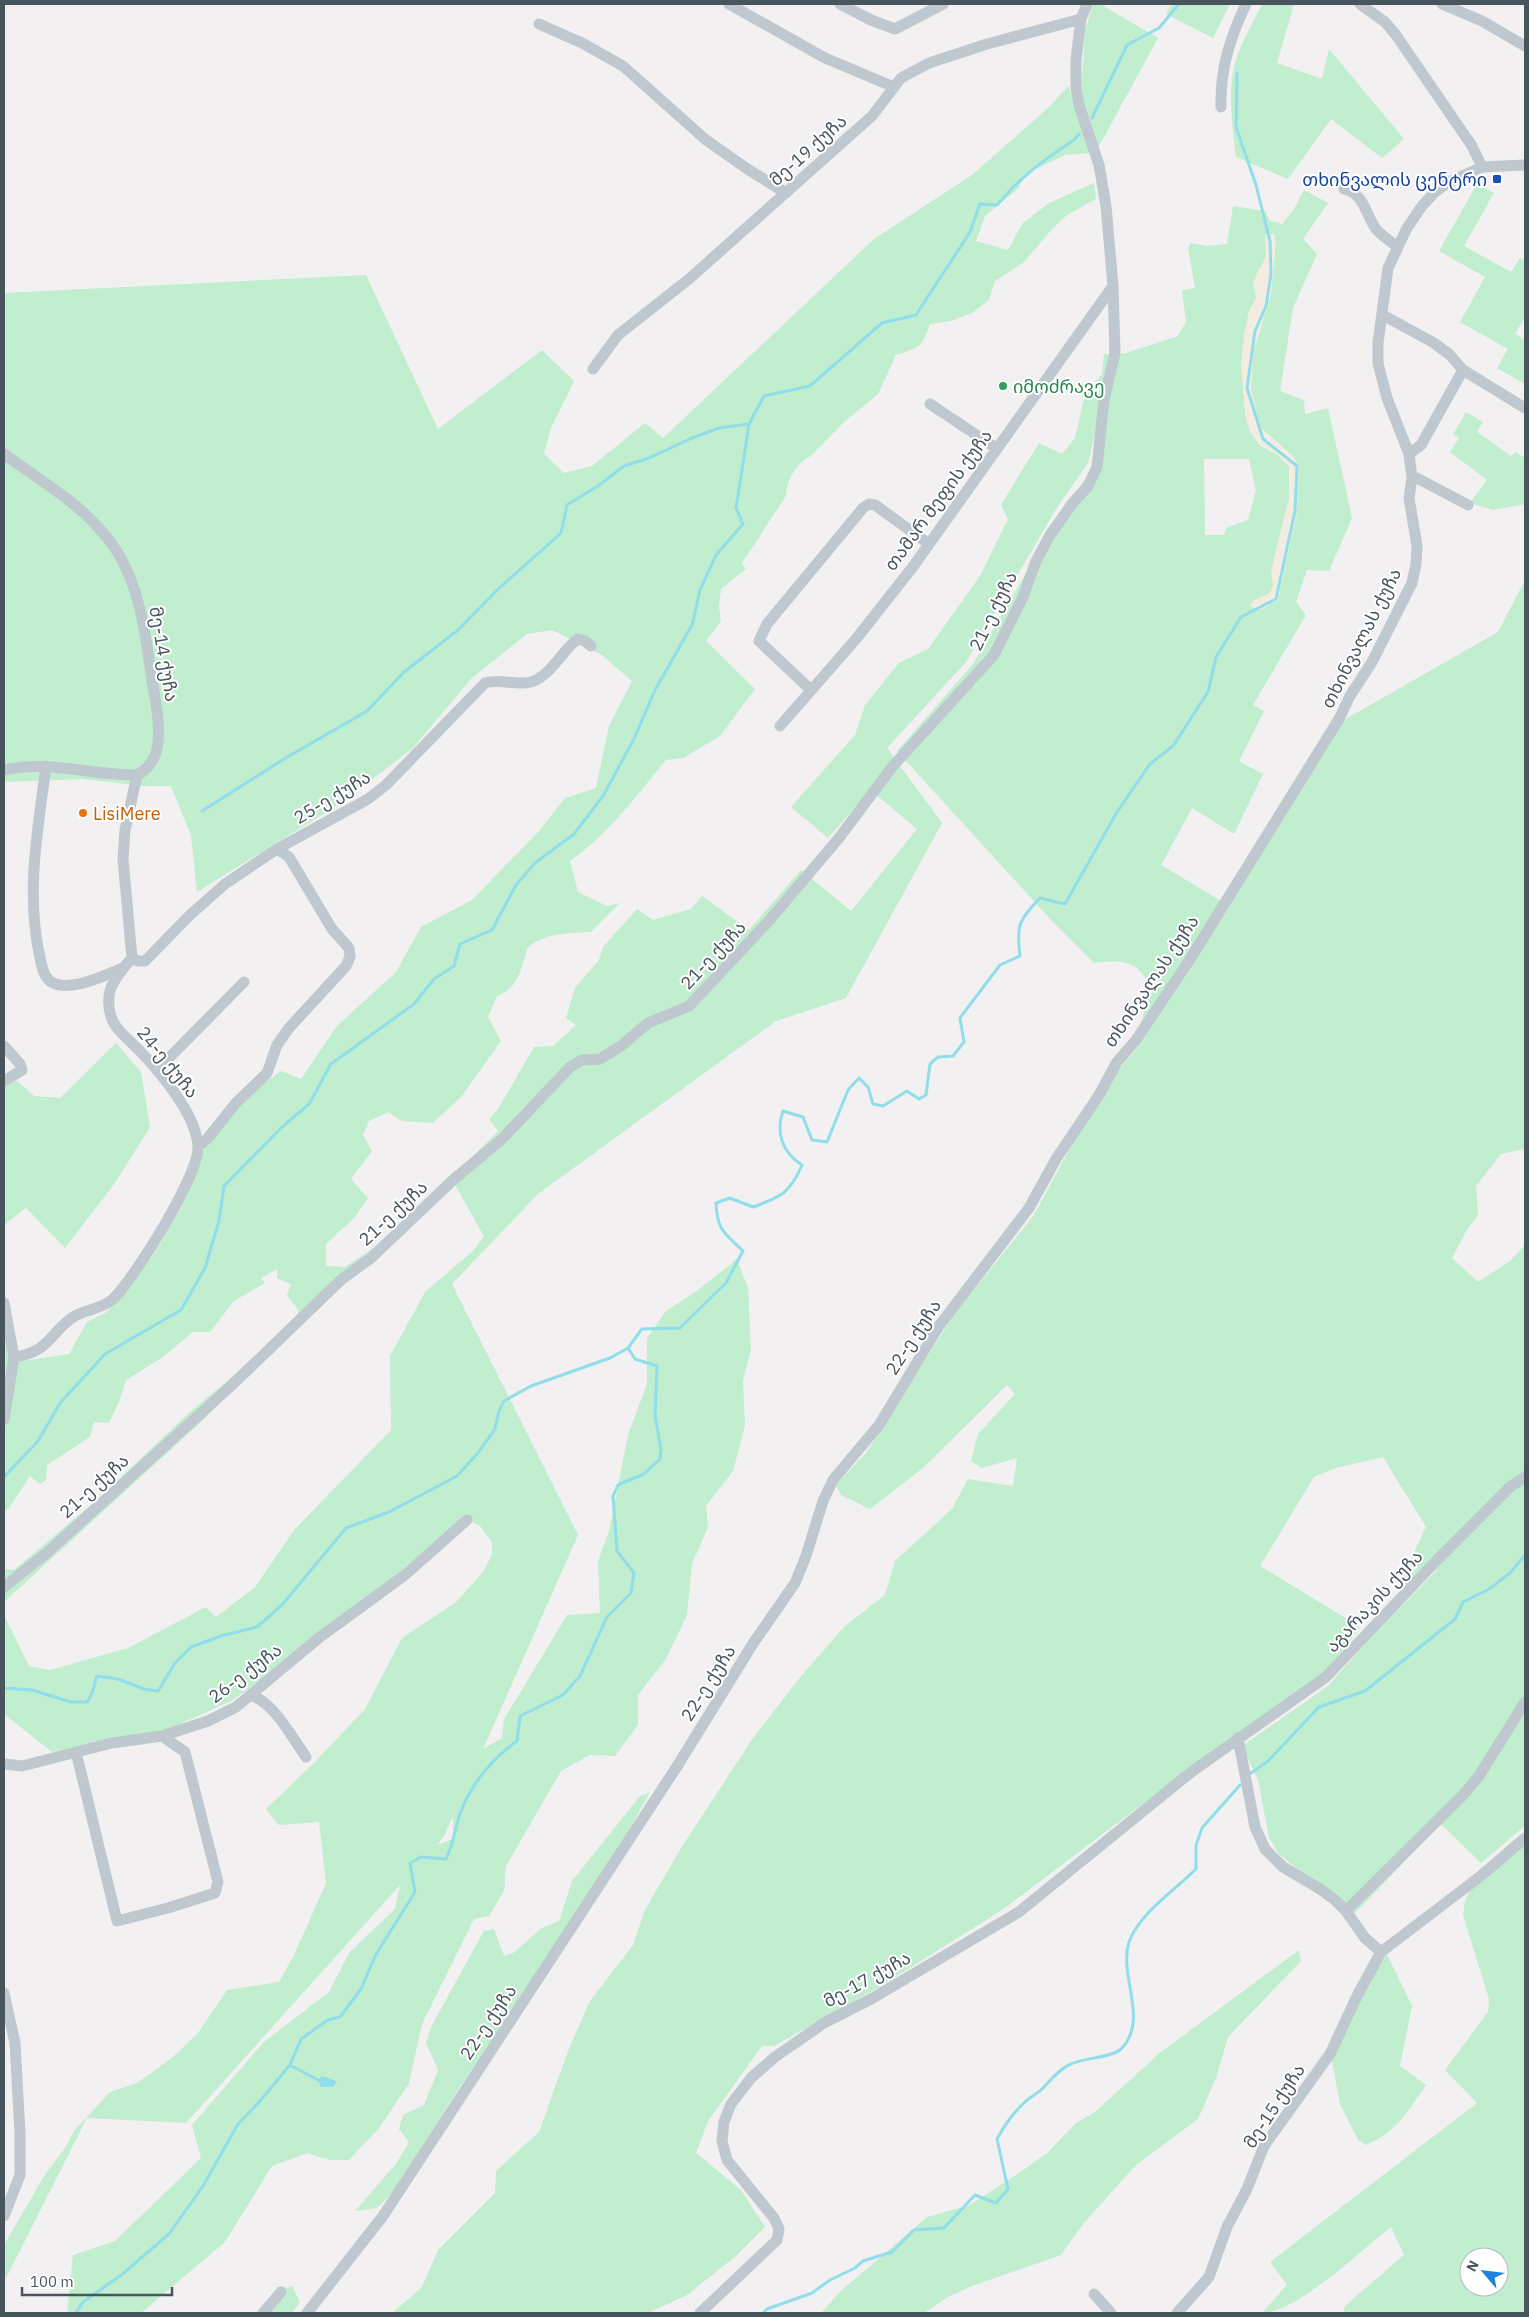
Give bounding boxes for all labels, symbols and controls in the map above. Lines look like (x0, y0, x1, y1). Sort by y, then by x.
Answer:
street label: მე-19 ქუჩა (765, 109, 851, 191)
place label: თხინვალის ცენტრი (1302, 168, 1487, 191)
marker: თხინვალის ცენტრი (1491, 173, 1503, 185)
place label: იმოძრავე (1013, 375, 1105, 398)
marker: იმოძრავე (997, 380, 1009, 392)
street label: თამარ მეფის ქუჩა (879, 425, 997, 575)
street label: თხინვალას ქუჩა (1316, 564, 1406, 712)
street label: 21-ე ქუჩა (964, 567, 1022, 655)
street label: მე-14 ქუჩა (144, 605, 184, 703)
street label: 25-ე ქუჩა (289, 765, 375, 829)
place label: LisiMere (93, 802, 161, 825)
marker: LisiMere (77, 807, 89, 819)
street label: თხინვალას ქუჩა (1098, 911, 1204, 1051)
street label: 21-ე ქუჩა (675, 916, 751, 994)
street label: 24-ე ქუჩა (132, 1021, 204, 1103)
street label: 21-ე ქუჩა (354, 1175, 432, 1251)
street label: 22-ე ქუჩა (880, 1295, 946, 1379)
street label: 21-ე ქუჩა (54, 1449, 134, 1523)
street label: აგარაკის ქუჩა (1321, 1545, 1427, 1657)
street label: 26-ე ქუჩა (204, 1638, 286, 1708)
street label: 22-ე ქუჩა (676, 1641, 740, 1725)
street label: მე-17 ქუჩა (819, 1946, 915, 2012)
street label: 22-ე ქუჩა (455, 1980, 521, 2064)
street label: მე-15 ქუჩა (1238, 2059, 1310, 2153)
north arrow (1459, 2247, 1509, 2297)
text: N (1462, 2257, 1483, 2275)
scale bar (22, 2264, 172, 2296)
text: 100 m (30, 2272, 74, 2291)

